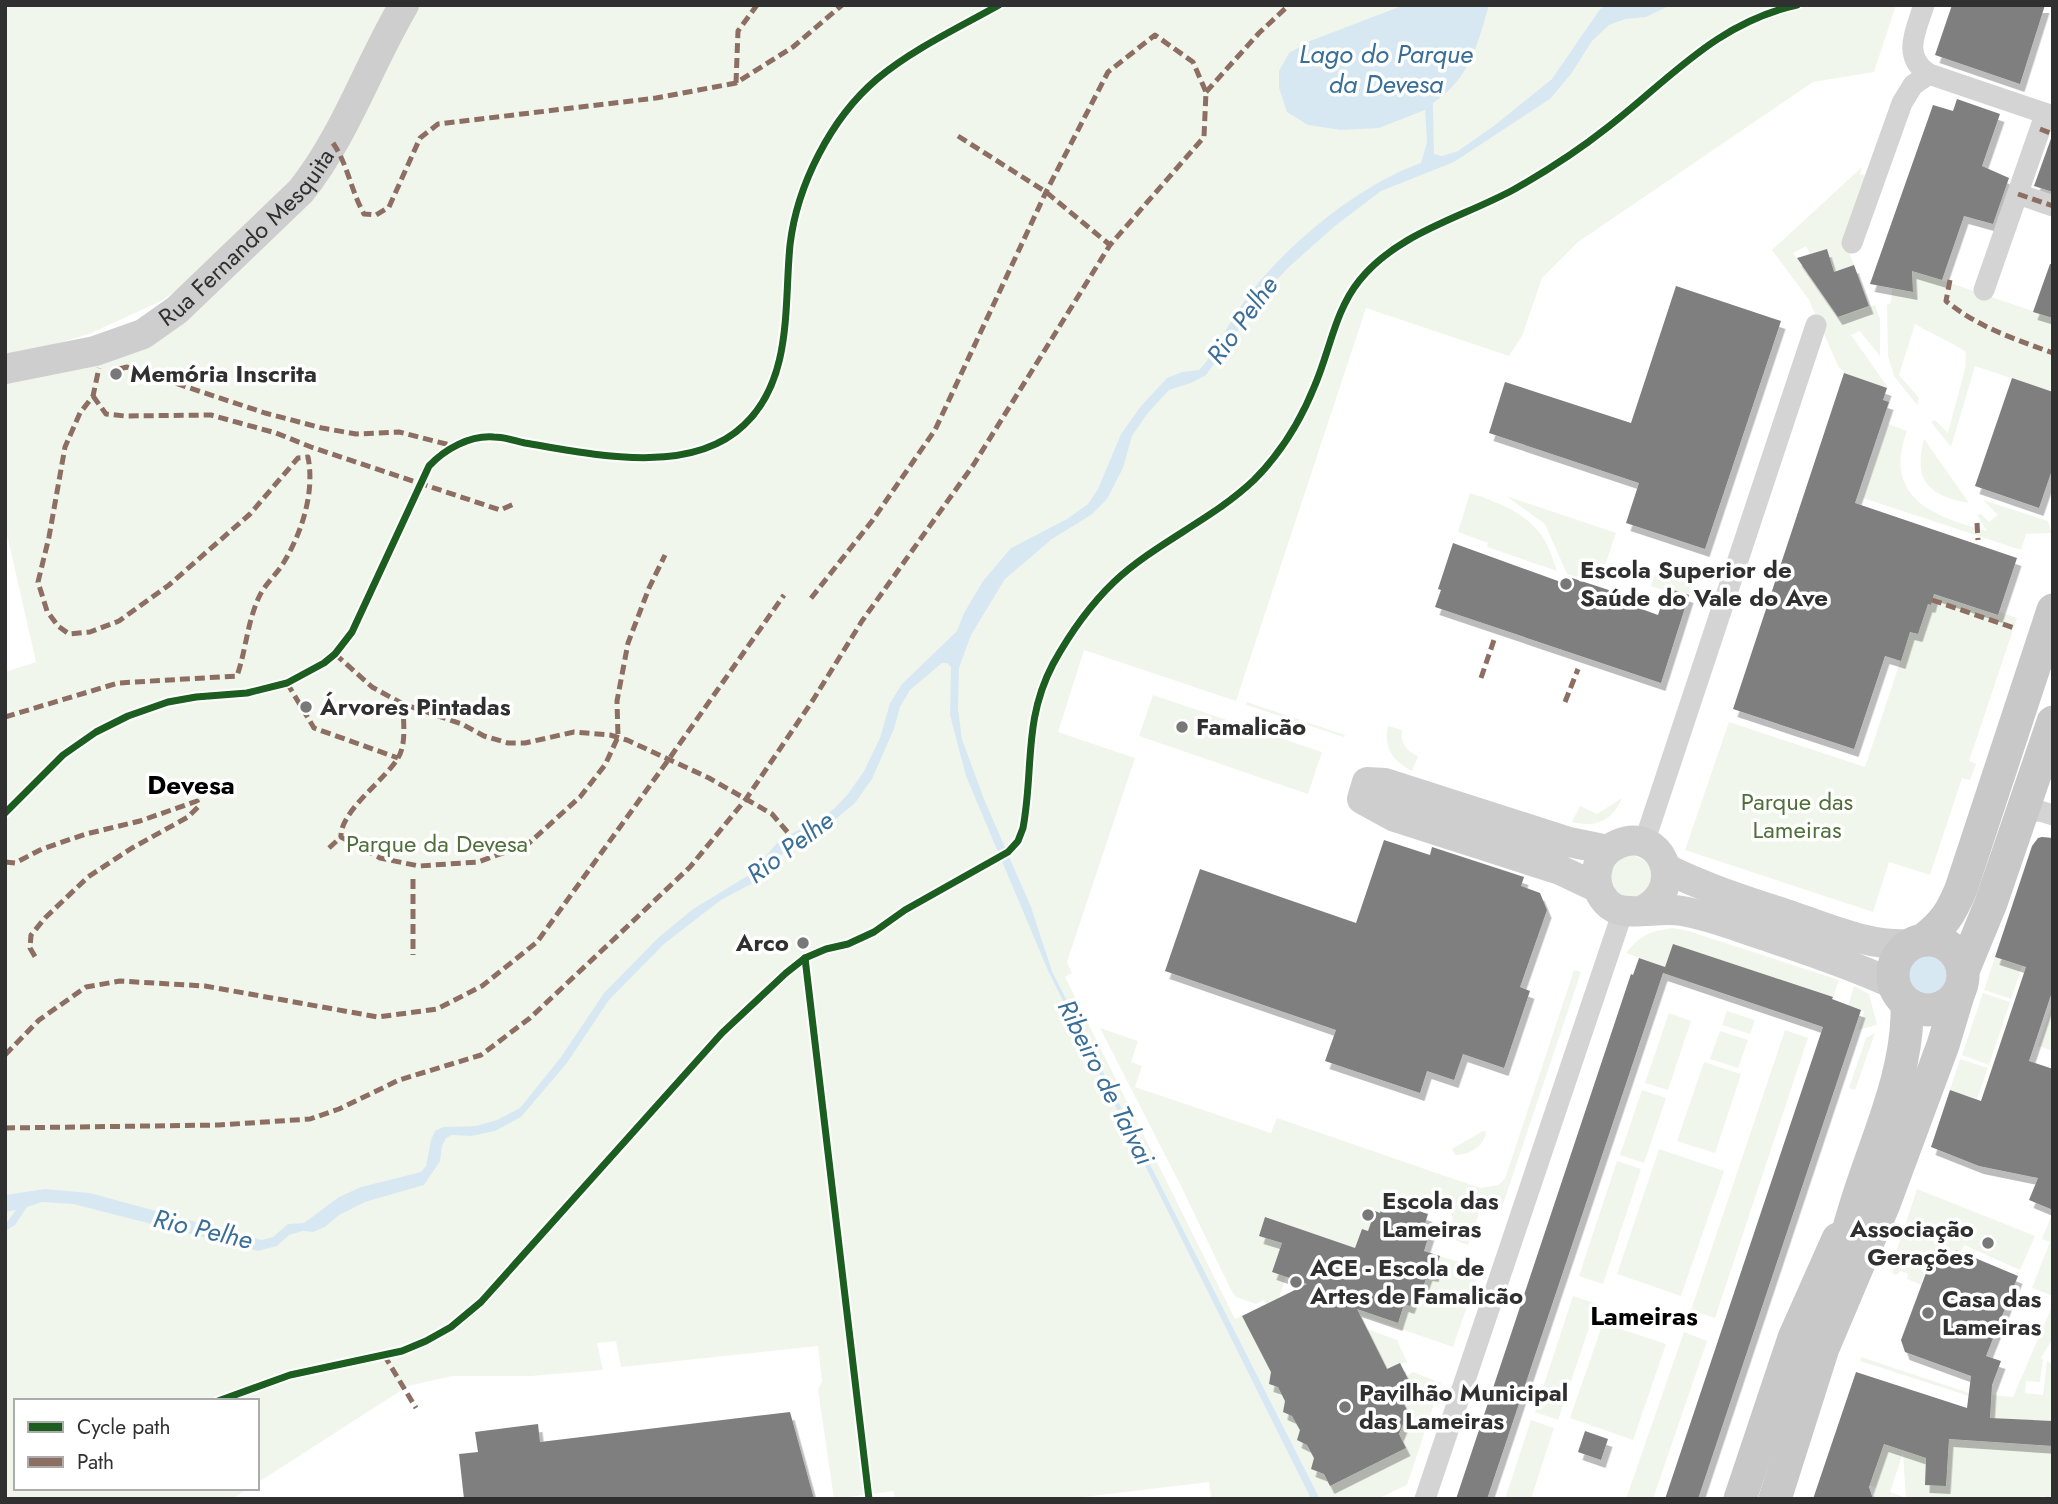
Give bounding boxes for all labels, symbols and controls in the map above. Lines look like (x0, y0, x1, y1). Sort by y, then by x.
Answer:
water label: Lago do Parque da Devesa (1299, 35, 1473, 103)
street label: Rua Fernando Mesquita (151, 142, 343, 335)
water label: Rio Pelhe (1197, 268, 1287, 372)
place label: Memória Inscrita (130, 356, 317, 391)
marker: Memória Inscrita (108, 366, 124, 382)
place label: Escola Superior de Saúde do Vale do Ave (1580, 552, 1828, 615)
marker: Escola Superior de Saúde do Vale do Ave (1558, 576, 1574, 592)
place label: Árvores Pintadas (319, 689, 511, 724)
marker: Árvores Pintadas (298, 699, 314, 715)
place label: Famalicão (1196, 709, 1306, 744)
marker: Famalicão (1174, 719, 1190, 735)
district label: Devesa (147, 766, 235, 804)
park label: Parque das Lameiras (1741, 784, 1853, 847)
water label: Rio Pelhe (738, 802, 842, 892)
park label: Parque da Devesa (346, 826, 528, 861)
place label: Arco (735, 925, 789, 960)
marker: Arco (795, 935, 811, 951)
water label: Ribeiro de Talvai (1048, 993, 1164, 1172)
place label: Escola das Lameiras (1382, 1183, 1499, 1246)
water label: Rio Pelhe (150, 1199, 256, 1259)
marker: Escola das Lameiras (1360, 1207, 1376, 1223)
place label: Associação Gerações (1849, 1211, 1974, 1274)
marker: Associação Gerações (1980, 1235, 1996, 1251)
place label: ACE - Escola de Artes de Famalicão (1309, 1250, 1523, 1313)
marker: ACE - Escola de Artes de Famalicão (1288, 1274, 1304, 1290)
place label: Casa das Lameiras (1942, 1281, 2042, 1344)
district label: Lameiras (1590, 1297, 1698, 1335)
marker: Casa das Lameiras (1920, 1305, 1936, 1321)
place label: Pavilhão Municipal das Lameiras (1359, 1375, 1568, 1438)
legend (14, 1399, 259, 1490)
marker: Pavilhão Municipal das Lameiras (1337, 1399, 1353, 1415)
text: Cycle path (77, 1412, 170, 1442)
text: Path (77, 1447, 114, 1477)

